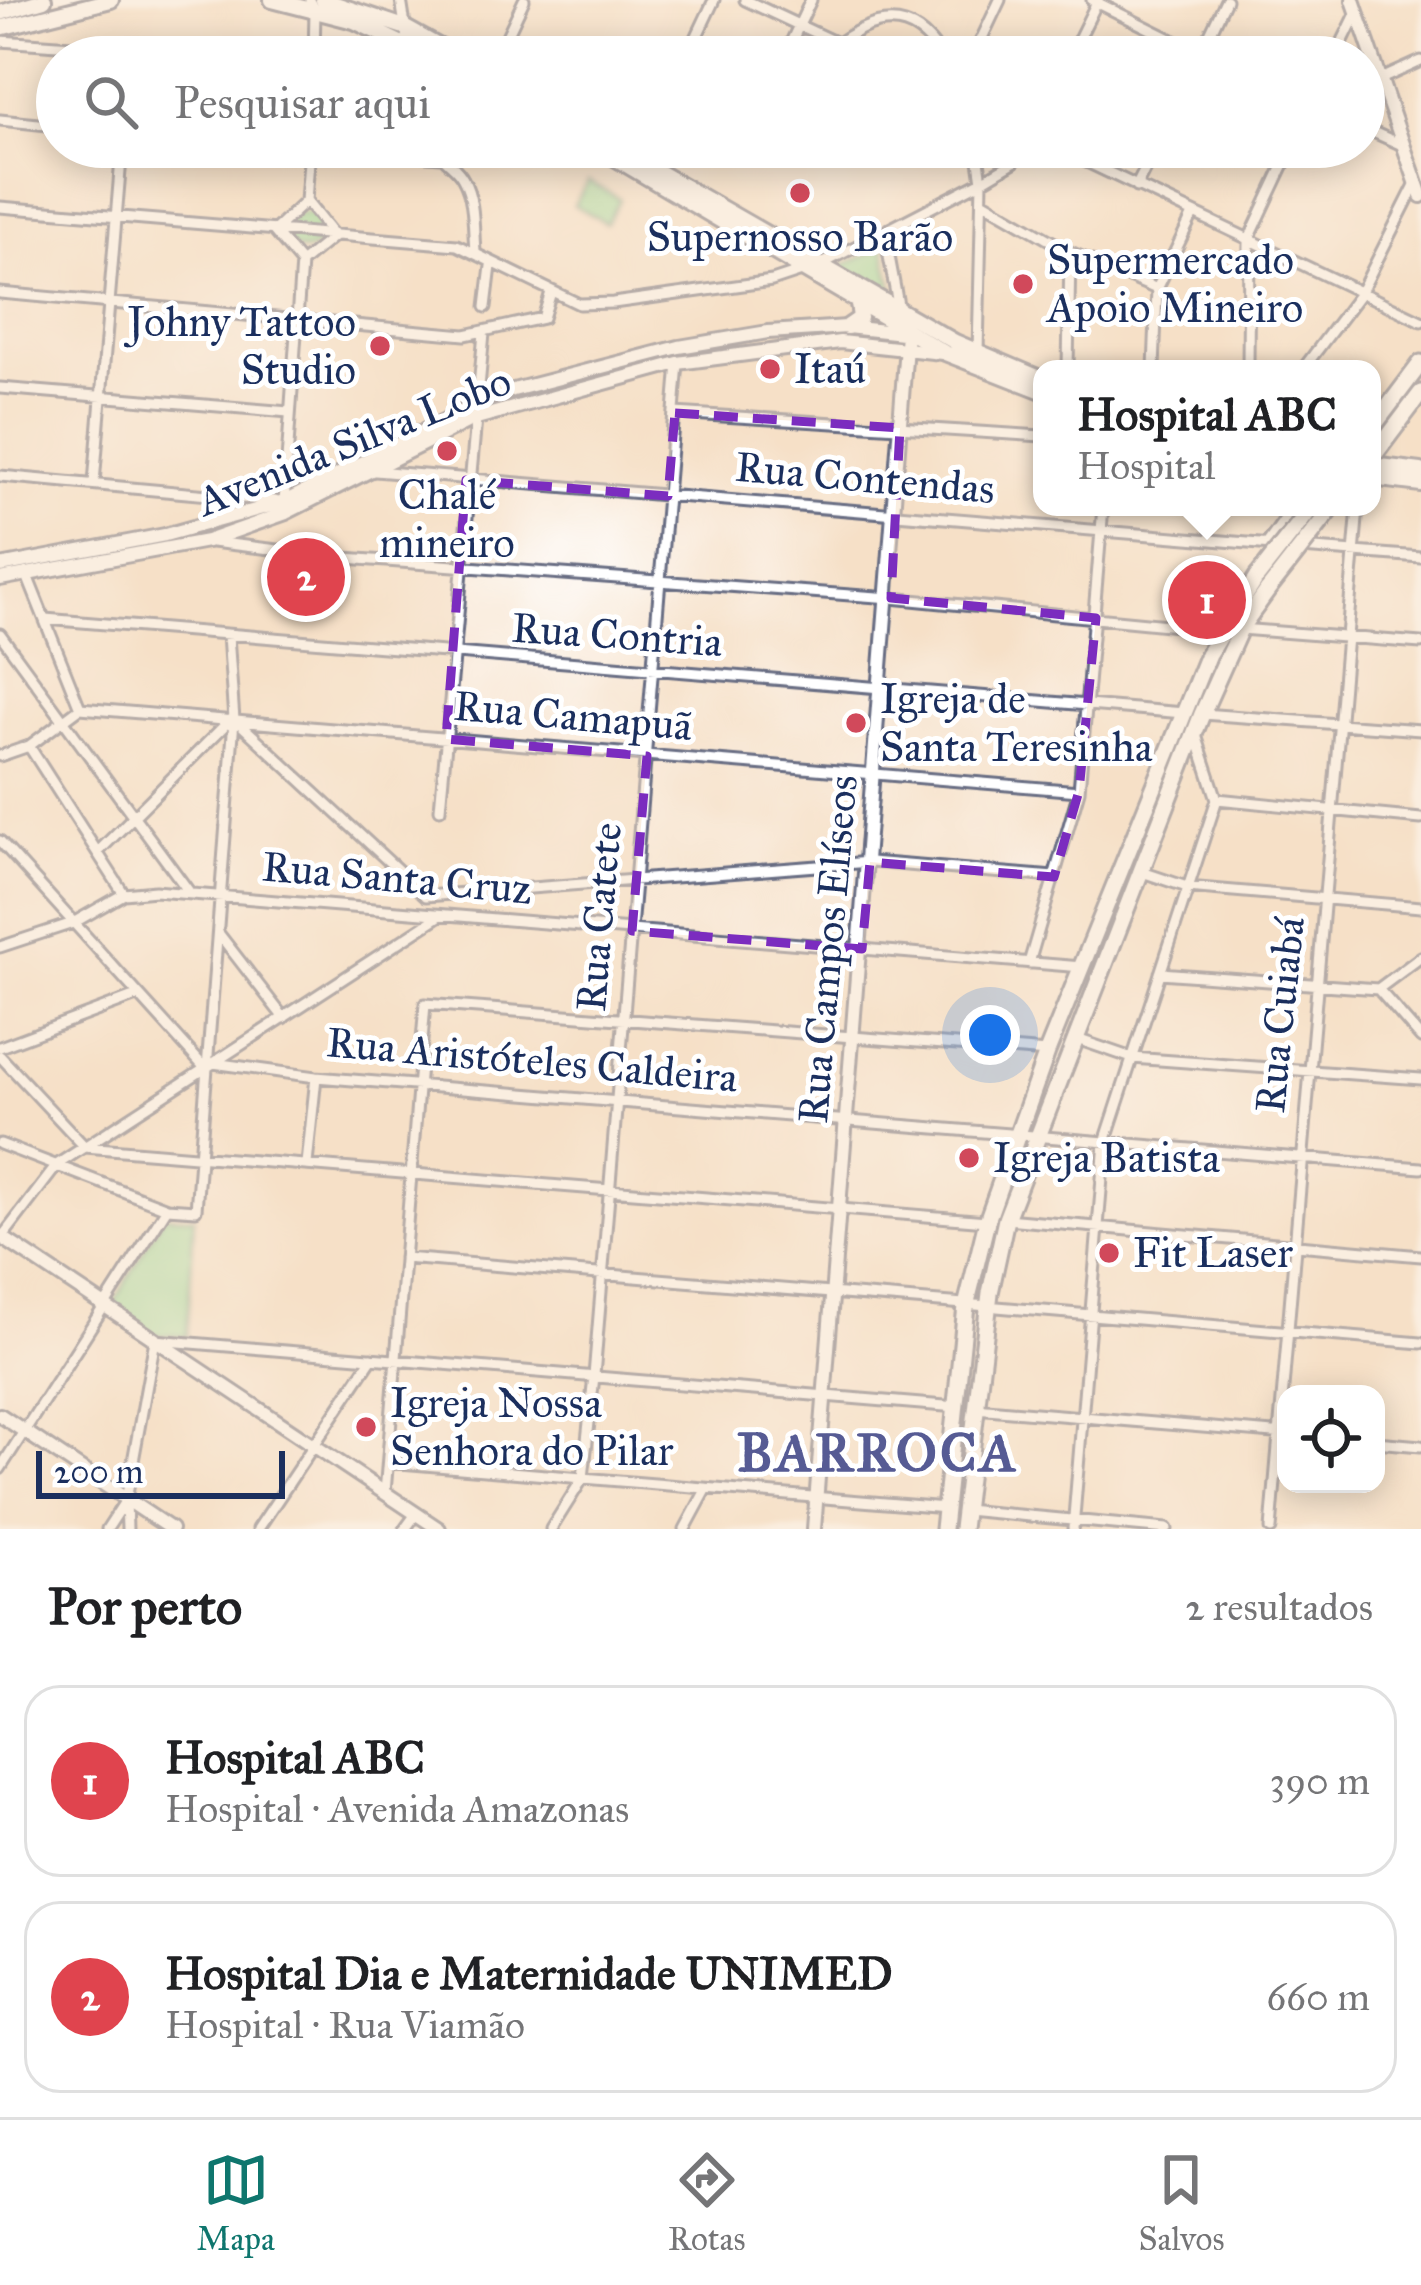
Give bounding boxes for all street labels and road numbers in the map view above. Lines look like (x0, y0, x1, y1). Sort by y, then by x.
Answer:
street label: Avenida Silva Lobo (188, 354, 518, 528)
street label: Rua Contendas (733, 441, 997, 515)
street label: Rua Contria (510, 602, 724, 668)
street label: Rua Camapuã (452, 680, 695, 752)
street label: Rua Campos Elíseos (787, 773, 869, 1125)
street label: Rua Catete (565, 820, 633, 1014)
street label: Rua Santa Cruz (260, 840, 534, 916)
street label: Rua Cuiabá (1244, 914, 1316, 1116)
street label: Rua Aristóteles Caldeira (324, 1016, 740, 1104)

